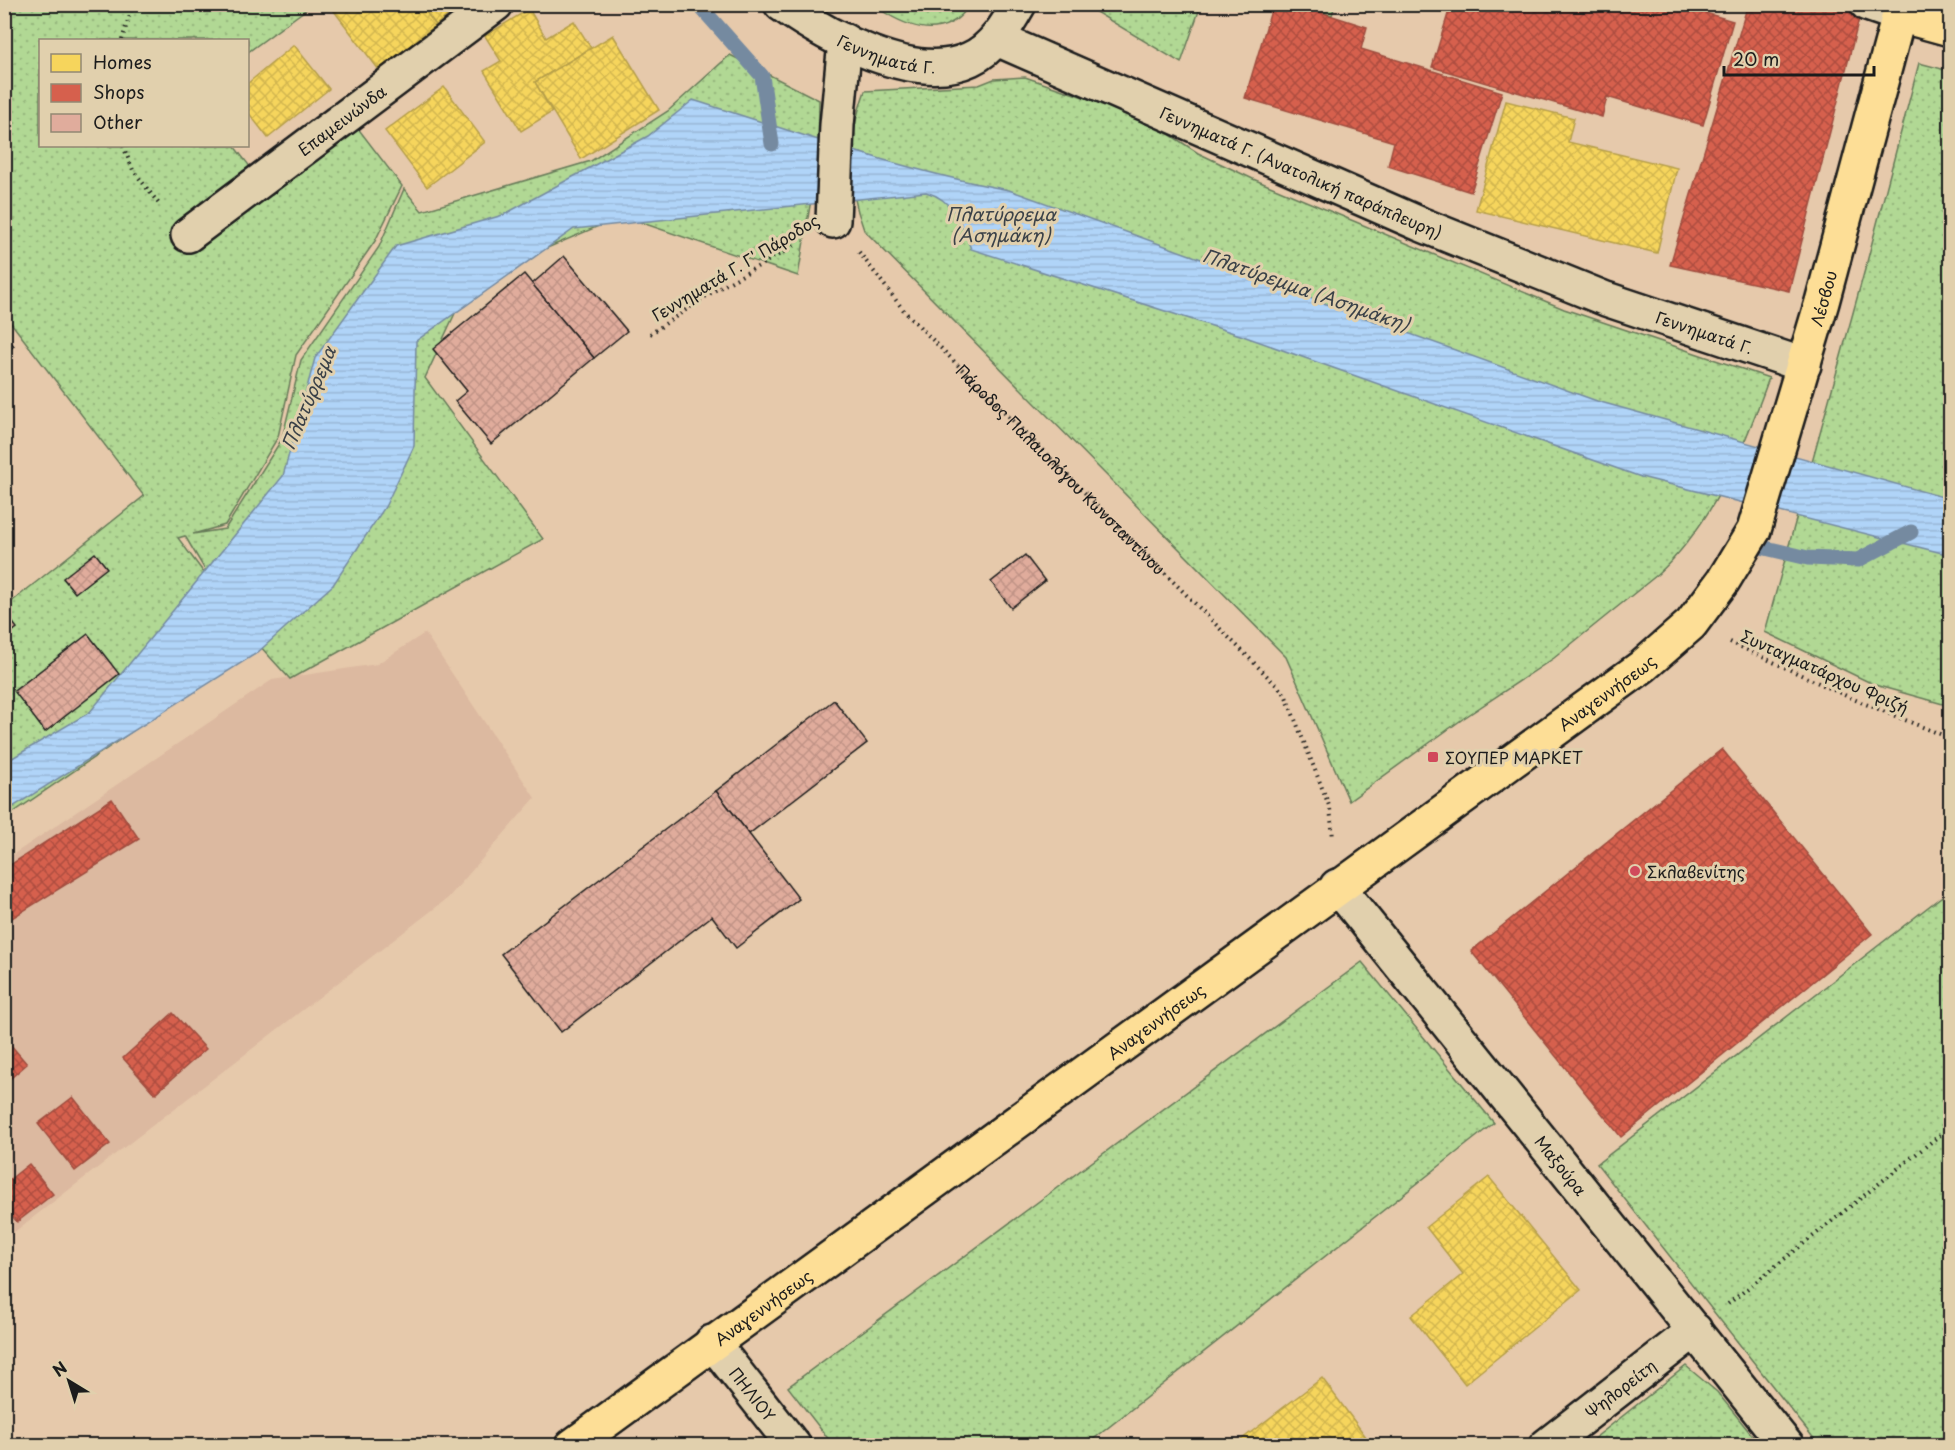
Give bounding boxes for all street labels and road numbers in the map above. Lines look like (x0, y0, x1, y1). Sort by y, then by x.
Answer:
street label: Γεννηματά Γ. (833, 28, 935, 78)
street label: Επαμεινώνδα (292, 78, 391, 161)
street label: Γεννηματά Γ. (Ανατολική παράπλευρη) (1156, 100, 1446, 244)
street label: Γεννηματά Γ. Γ' Πάροδος (647, 207, 823, 327)
street label: Λέσβου (1804, 267, 1842, 329)
street label: Γεννηματά Γ. (1653, 304, 1756, 359)
street label: Πάροδος Παλαιολόγου Κωνσταντίνου (951, 358, 1171, 580)
street label: Συνταγματάρχου Φριζή (1737, 623, 1913, 719)
street label: Αναγεννήσεως (1553, 649, 1661, 736)
street label: Αναγεννήσεως (1102, 977, 1209, 1065)
street label: Μαξούρα (1530, 1130, 1593, 1201)
street label: Αναγεννήσεως (709, 1263, 817, 1351)
street label: Ψηλορείτη (1580, 1353, 1661, 1424)
street label: ΠΗΛΙΟΥ (724, 1362, 782, 1426)

